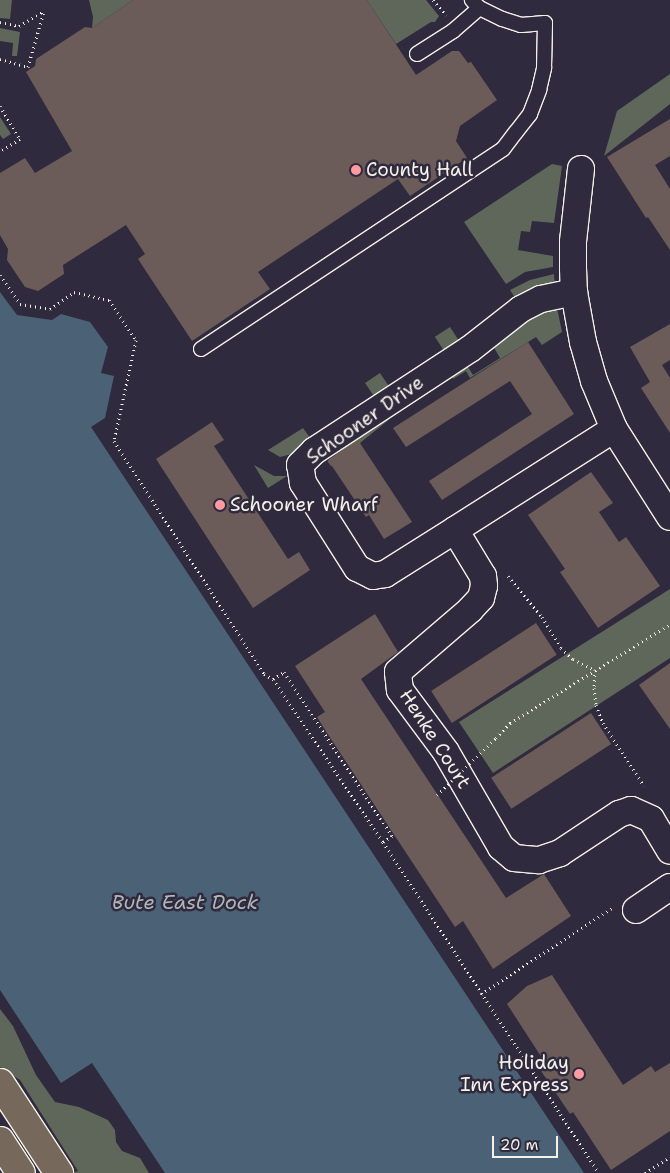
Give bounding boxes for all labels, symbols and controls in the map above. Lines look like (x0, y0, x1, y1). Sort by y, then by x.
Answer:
place label: County Hall (366, 159, 473, 181)
marker: County Hall (350, 164, 362, 176)
street label: Schooner Drive (302, 371, 428, 469)
place label: Schooner Wharf (230, 494, 378, 516)
marker: Schooner Wharf (214, 499, 226, 511)
street label: Henke Court (394, 685, 476, 793)
water label: Bute East Dock (112, 890, 258, 914)
place label: Holiday Inn Express (460, 1052, 569, 1096)
marker: Holiday Inn Express (573, 1068, 585, 1080)
scale bar (495, 1126, 561, 1158)
text: 20 m (500, 1135, 539, 1155)

